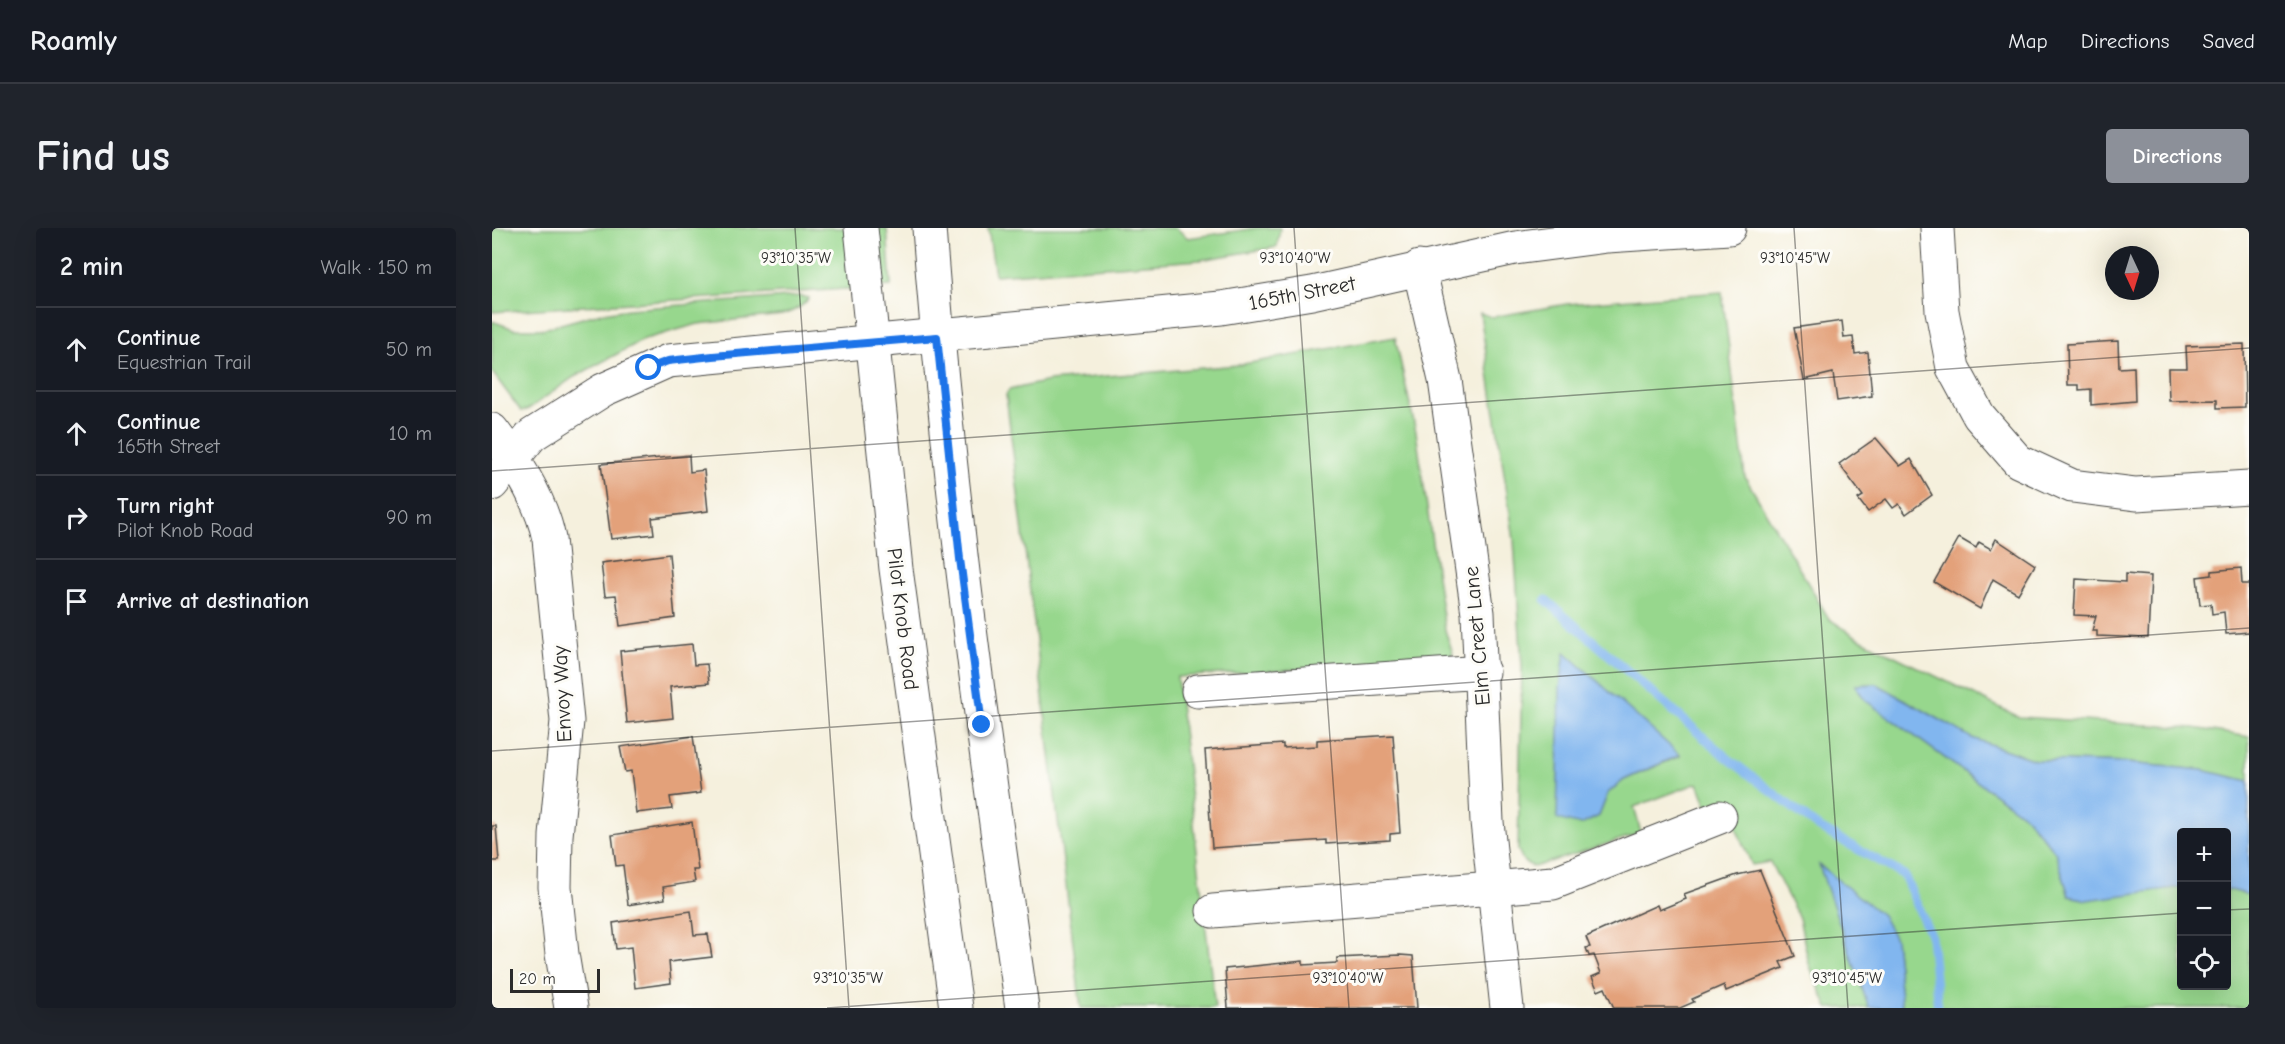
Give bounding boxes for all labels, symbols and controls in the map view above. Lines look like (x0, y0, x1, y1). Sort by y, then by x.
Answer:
text: Roamly (30, 25, 117, 57)
text: Map (2008, 29, 2048, 53)
text: Directions (2081, 29, 2170, 53)
text: Saved (2203, 29, 2255, 53)
button: Directions (2106, 129, 2249, 183)
text: Find us (36, 132, 170, 181)
north arrow (2105, 246, 2159, 300)
text: 93°10'35"W (761, 249, 831, 267)
text: 93°10'40"W (1260, 249, 1330, 267)
text: 93°10'45"W (1760, 249, 1830, 267)
text: 2 min (60, 252, 123, 282)
text: Walk · 150 m (321, 256, 432, 279)
street label: 165th Street (1247, 271, 1358, 315)
text: Continue (117, 325, 200, 351)
icon: ahead (60, 333, 93, 366)
text: 50 m (386, 338, 432, 361)
text: Equestrian Trail (117, 351, 251, 374)
route start (635, 354, 661, 380)
text: Continue (117, 409, 200, 435)
icon: ahead (60, 417, 93, 450)
text: 10 m (389, 422, 432, 445)
text: 165th Street (117, 435, 220, 458)
text: Turn right (117, 493, 214, 519)
icon: right (60, 501, 93, 534)
text: 90 m (386, 506, 432, 529)
text: Pilot Knob Road (117, 519, 253, 542)
street label: Pilot Knob Road (882, 547, 924, 691)
street label: Elm Creet Lane (1459, 565, 1495, 707)
icon: arrive (60, 585, 93, 618)
text: Arrive at destination (117, 588, 309, 614)
street label: Envoy Way (547, 644, 577, 743)
route end (968, 711, 994, 737)
map controls (2177, 828, 2231, 990)
button: + (2177, 828, 2231, 882)
button: − (2177, 882, 2231, 936)
button: locate (2177, 936, 2231, 990)
scale bar (510, 966, 600, 994)
text: 93°10'35"W (813, 969, 883, 987)
text: 93°10'40"W (1313, 969, 1383, 987)
text: 93°10'45"W (1812, 969, 1882, 987)
text: 20 m (519, 970, 556, 988)

